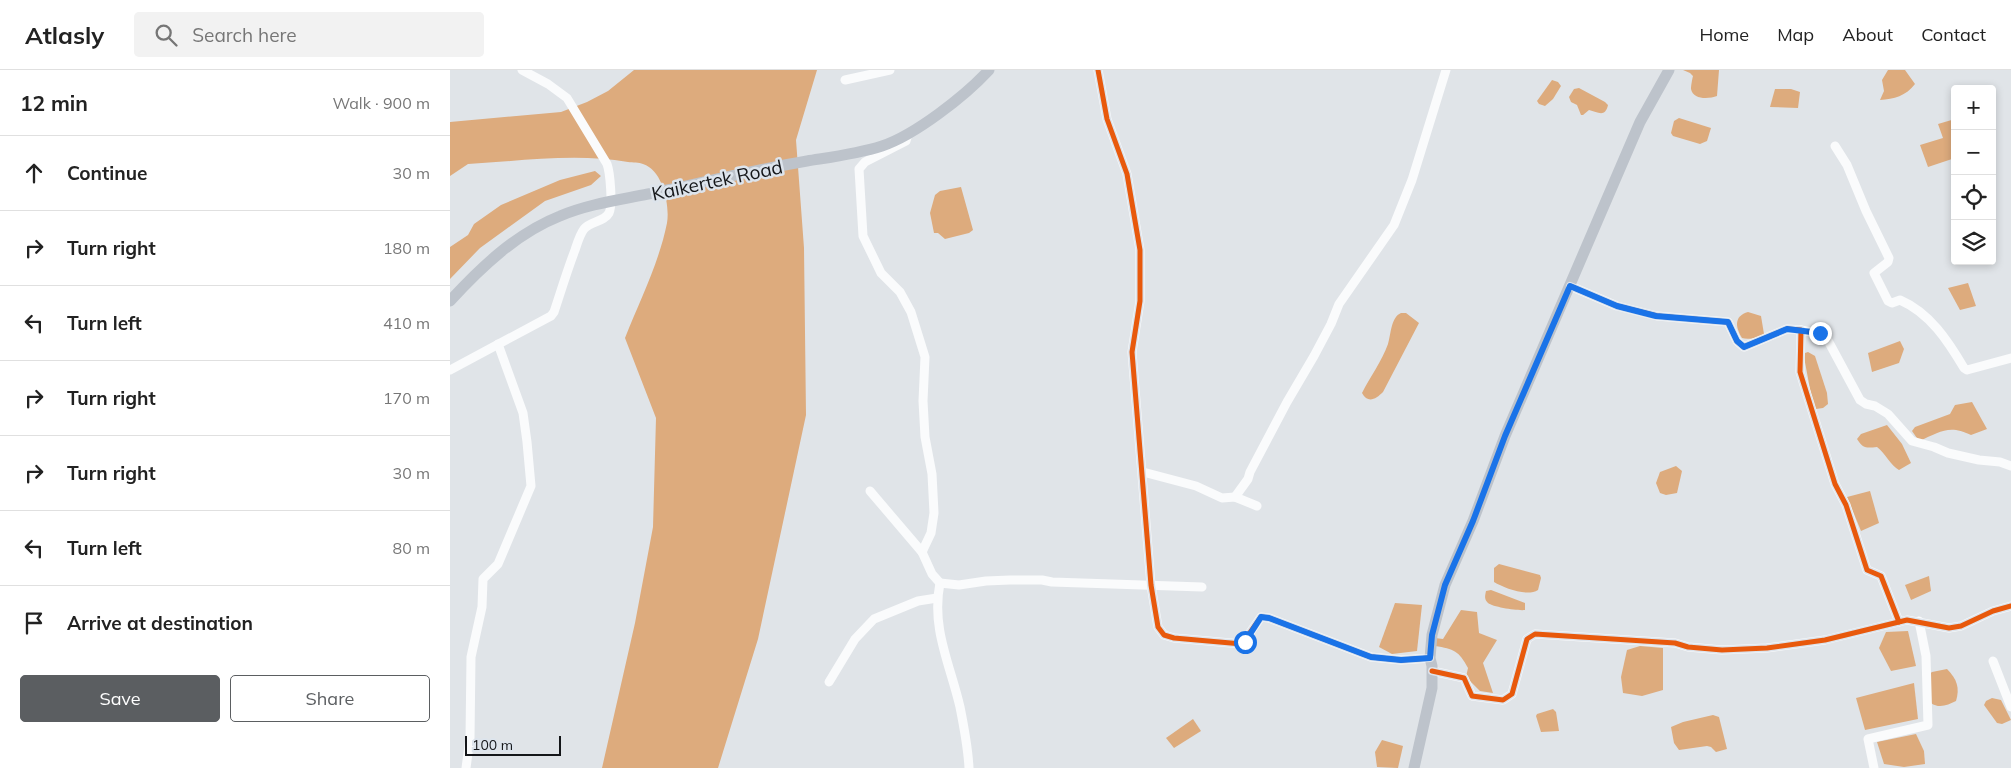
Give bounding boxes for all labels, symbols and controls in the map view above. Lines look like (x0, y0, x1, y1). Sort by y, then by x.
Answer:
search box (134, 12, 484, 57)
text: Atlasly (25, 20, 104, 50)
icon: search (152, 21, 180, 49)
text: Search here (192, 23, 297, 47)
text: Home (1699, 23, 1749, 46)
text: Map (1777, 23, 1814, 46)
text: About (1842, 23, 1893, 46)
text: Contact (1921, 23, 1986, 46)
map controls (1951, 85, 1996, 265)
button: + (1951, 85, 1996, 130)
text: 12 min (20, 90, 88, 116)
text: Walk · 900 m (332, 93, 430, 113)
button: − (1951, 130, 1996, 175)
street label: Kaikertek Road (649, 154, 785, 206)
icon: ahead (20, 159, 48, 187)
text: Continue (67, 161, 147, 185)
text: 30 m (393, 163, 430, 183)
button: locate (1951, 175, 1996, 220)
button: layers (1951, 220, 1996, 265)
icon: right (20, 234, 48, 262)
text: Turn right (67, 236, 156, 260)
text: 180 m (383, 238, 430, 258)
icon: left (20, 309, 48, 337)
text: Turn left (67, 311, 142, 335)
text: 410 m (383, 313, 430, 333)
route end (1809, 322, 1832, 345)
icon: right (20, 384, 48, 412)
text: Turn right (67, 386, 156, 410)
text: 170 m (383, 388, 430, 408)
icon: right (20, 459, 48, 487)
text: Turn right (67, 461, 156, 485)
text: 30 m (393, 463, 430, 483)
icon: left (20, 534, 48, 562)
text: Turn left (67, 536, 142, 560)
text: 80 m (393, 538, 430, 558)
icon: arrive (20, 609, 48, 637)
text: Arrive at destination (67, 611, 253, 635)
route start (1234, 631, 1257, 654)
button: Save (20, 675, 220, 722)
button: Share (230, 675, 430, 722)
scale bar (465, 733, 561, 756)
text: 100 m (472, 736, 513, 754)

